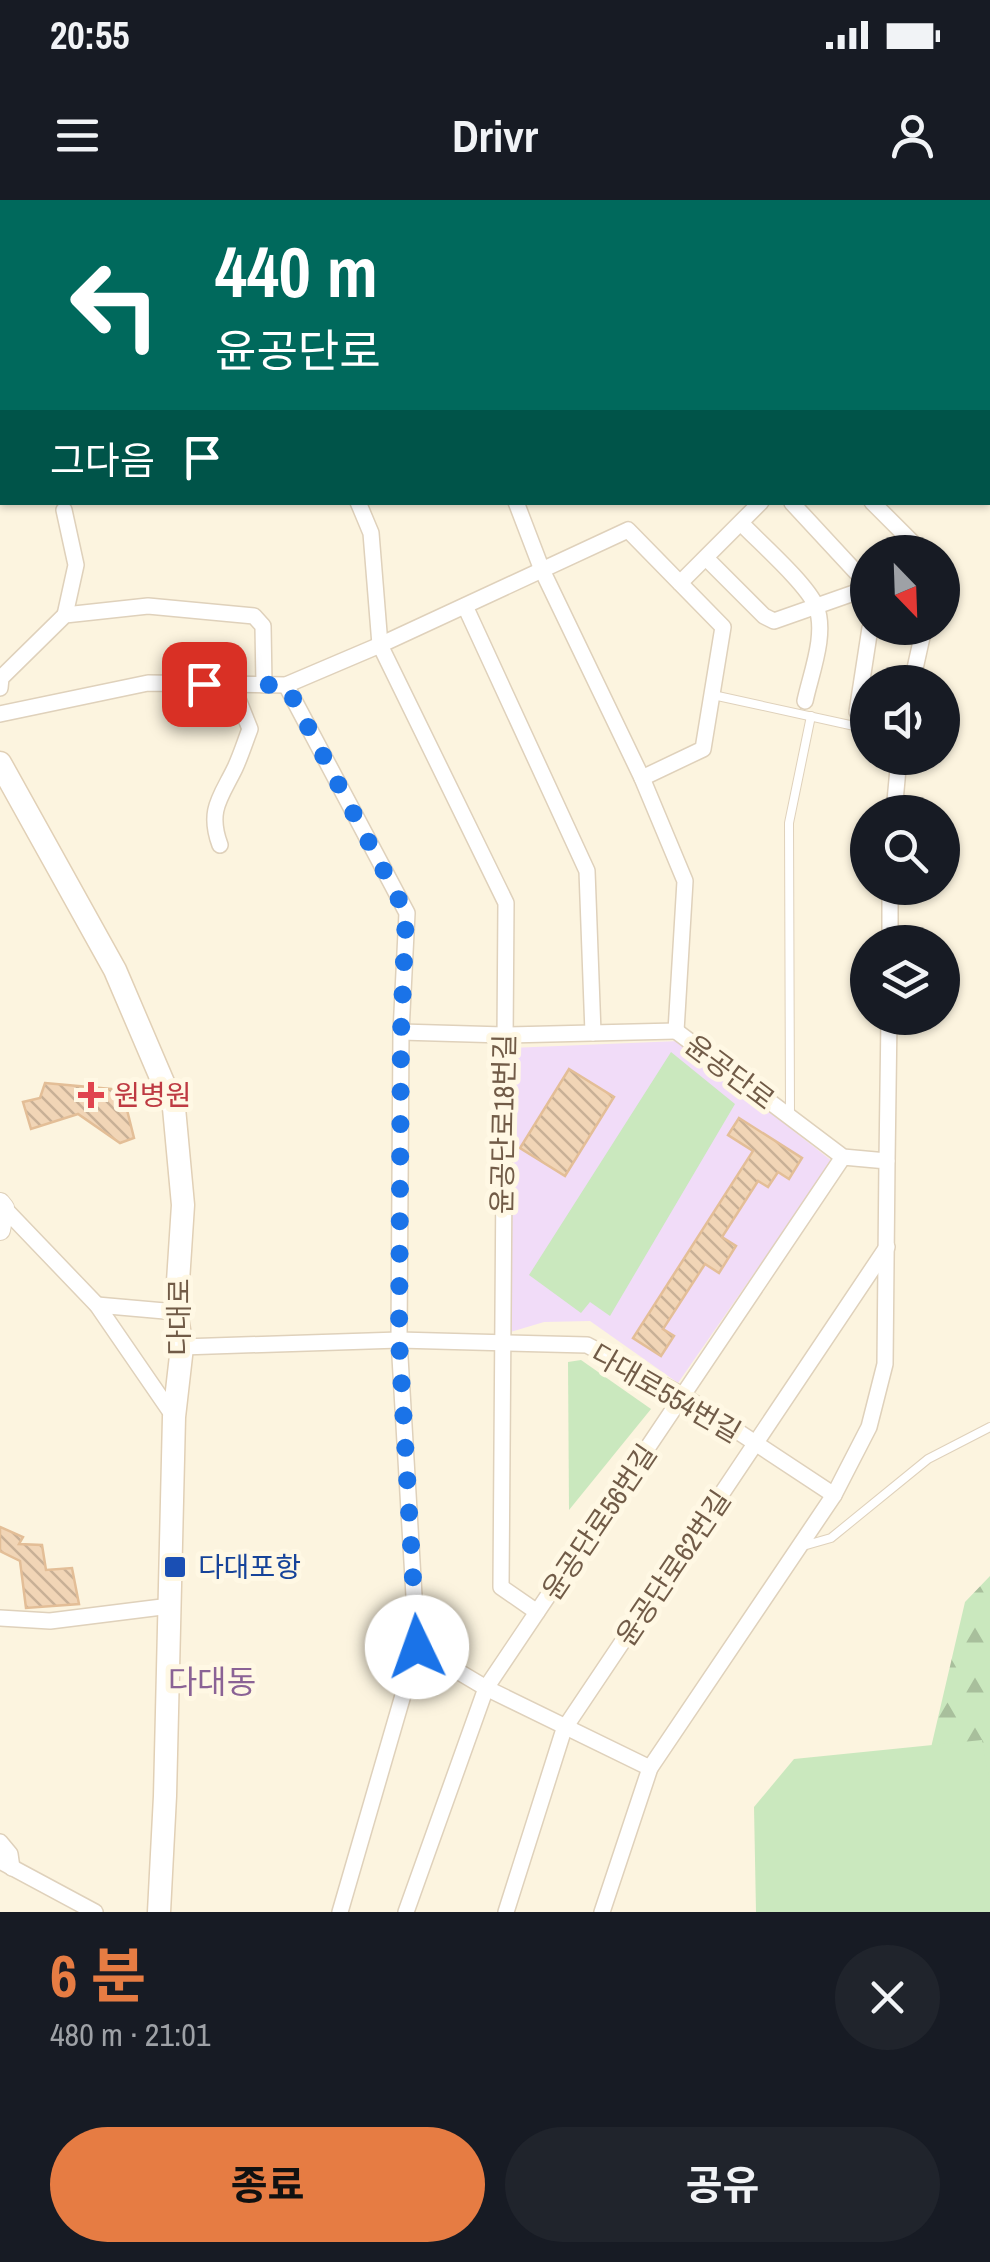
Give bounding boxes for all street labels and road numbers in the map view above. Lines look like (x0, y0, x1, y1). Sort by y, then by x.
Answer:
street label: 윤공단로 (677, 1026, 783, 1118)
street label: 윤공단로18번길 (482, 1034, 524, 1214)
street label: 다대로 (160, 1278, 198, 1356)
street label: 다대로554번길 (584, 1335, 748, 1451)
street label: 윤공단로56번길 (533, 1437, 665, 1607)
street label: 윤공단로62번길 (607, 1483, 739, 1653)

